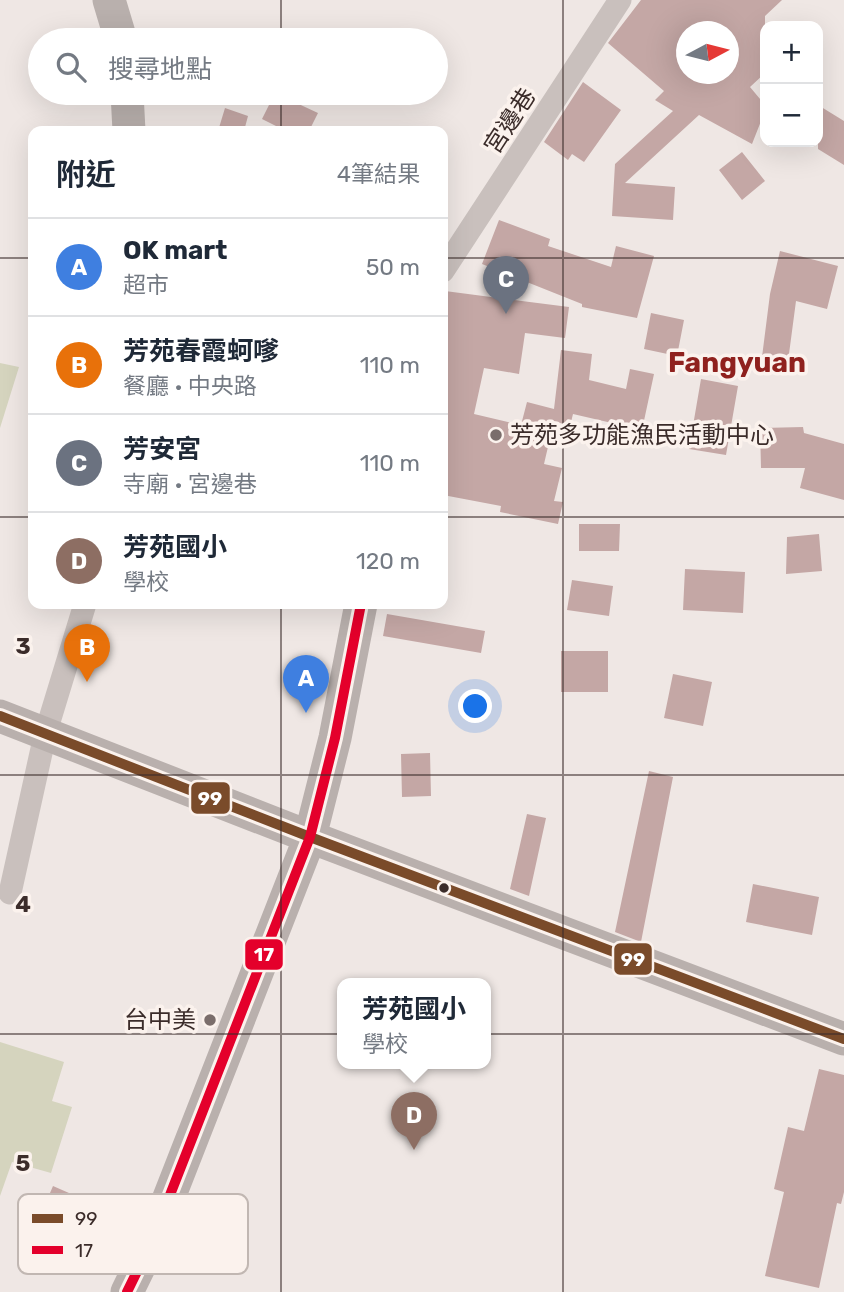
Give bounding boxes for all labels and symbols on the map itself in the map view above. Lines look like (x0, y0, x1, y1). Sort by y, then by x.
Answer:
north arrow (676, 21, 739, 84)
street label: 宮邊巷 (479, 83, 541, 159)
pin: C (483, 256, 529, 314)
district label: Fangyuan (668, 346, 806, 379)
place label: 芳苑多功能漁民活動中心 (510, 421, 774, 449)
marker: 芳苑多功能漁民活動中心 (488, 427, 504, 443)
pin: B (64, 624, 110, 682)
text: 3 (15, 632, 31, 660)
pin: A (283, 655, 329, 713)
your location (458, 689, 492, 723)
line badge: 99 (190, 781, 231, 815)
text: 99 (198, 787, 222, 810)
unlabelled marker (437, 881, 451, 895)
text: 4 (15, 890, 31, 918)
line badge: 17 (244, 938, 284, 971)
line badge: 99 (613, 942, 653, 976)
text: 17 (254, 943, 274, 966)
text: 99 (621, 948, 645, 971)
place label: 台中美 (124, 1006, 196, 1034)
marker: 台中美 (202, 1012, 218, 1028)
pin: D (391, 1092, 437, 1150)
text: 5 (16, 1149, 31, 1177)
legend (18, 1194, 248, 1274)
text: 99 (75, 1207, 98, 1230)
text: 17 (75, 1239, 93, 1262)

